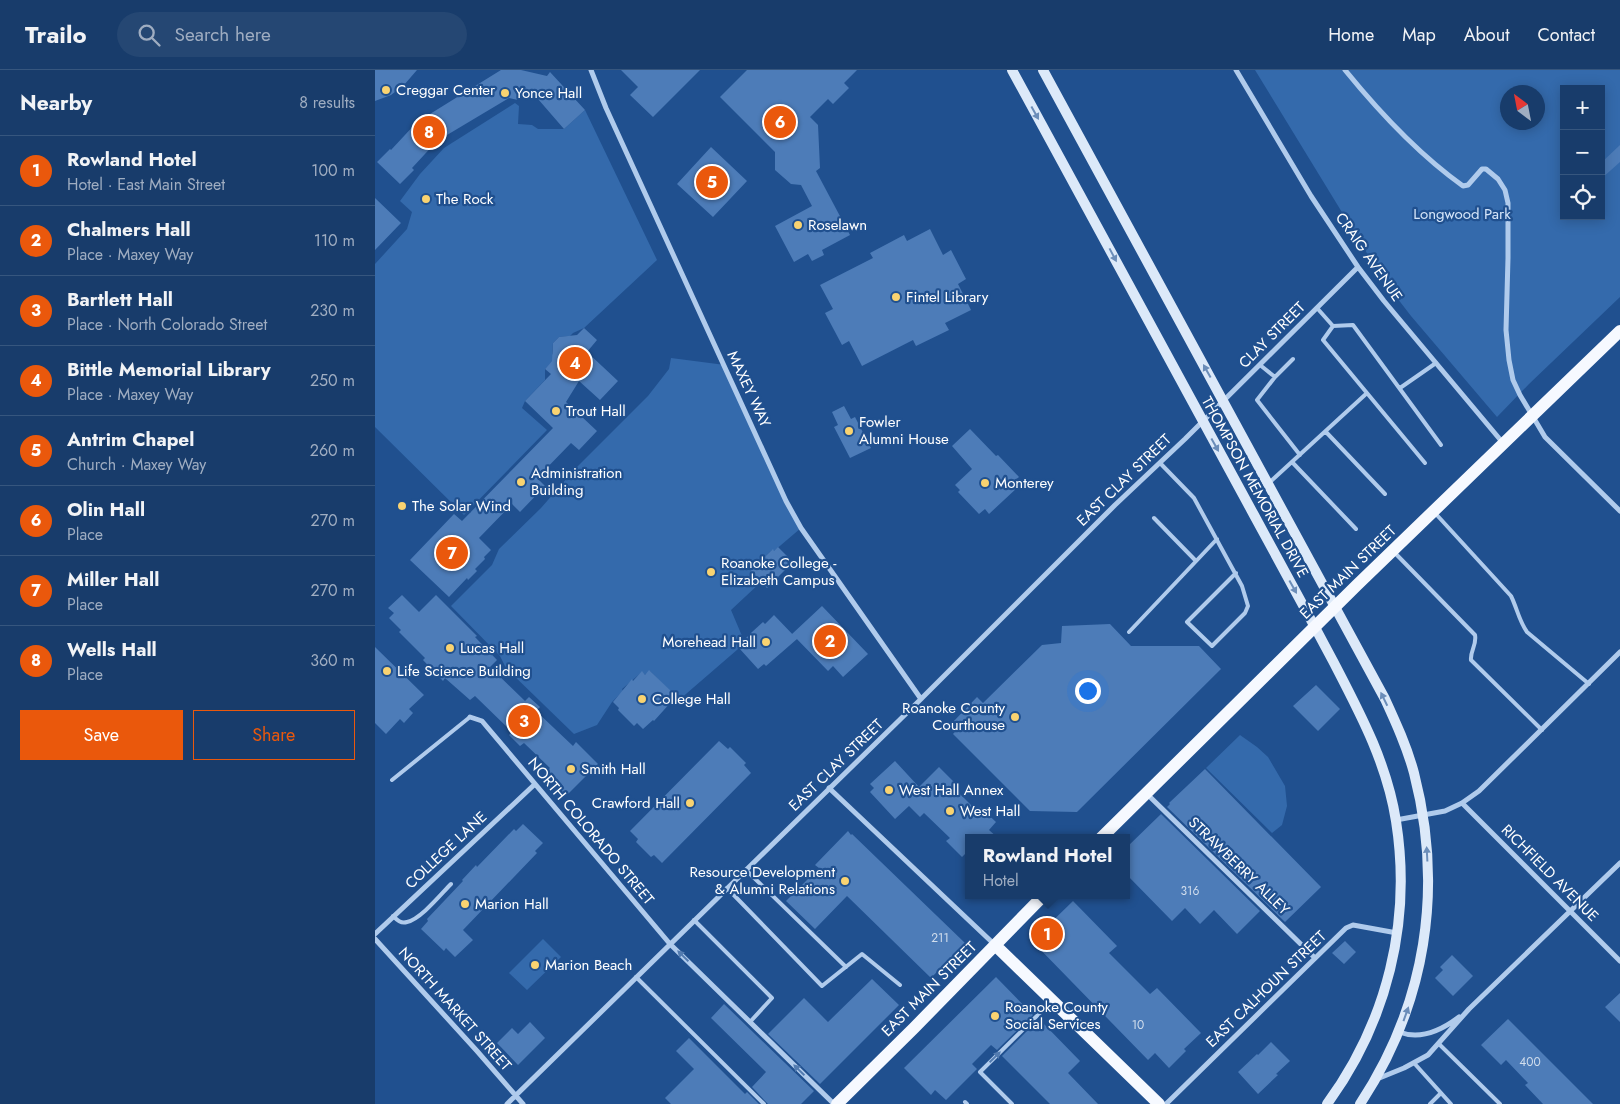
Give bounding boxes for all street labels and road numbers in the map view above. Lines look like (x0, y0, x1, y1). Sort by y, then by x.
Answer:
street label: CRAIG AVENUE (1330, 208, 1408, 306)
street label: CLAY STREET (1234, 297, 1310, 373)
street label: MAXEY WAY (722, 347, 777, 431)
street label: THOMPSON MEMORIAL DRIVE (1196, 392, 1314, 582)
street label: EAST CLAY STREET (1072, 429, 1176, 531)
street label: EAST MAIN STREET (1295, 520, 1401, 624)
street label: EAST CLAY STREET (784, 714, 888, 816)
street label: NORTH COLORADO STREET (523, 753, 659, 909)
street label: COLLEGE LANE (400, 806, 492, 894)
street label: STRAWBERRY ALLEY (1183, 812, 1295, 921)
street label: RICHFIELD AVENUE (1496, 819, 1604, 927)
street label: EAST CALHOUN STREET (1201, 926, 1331, 1052)
street label: EAST MAIN STREET (876, 936, 982, 1042)
street label: NORTH MARKET STREET (393, 942, 517, 1076)

